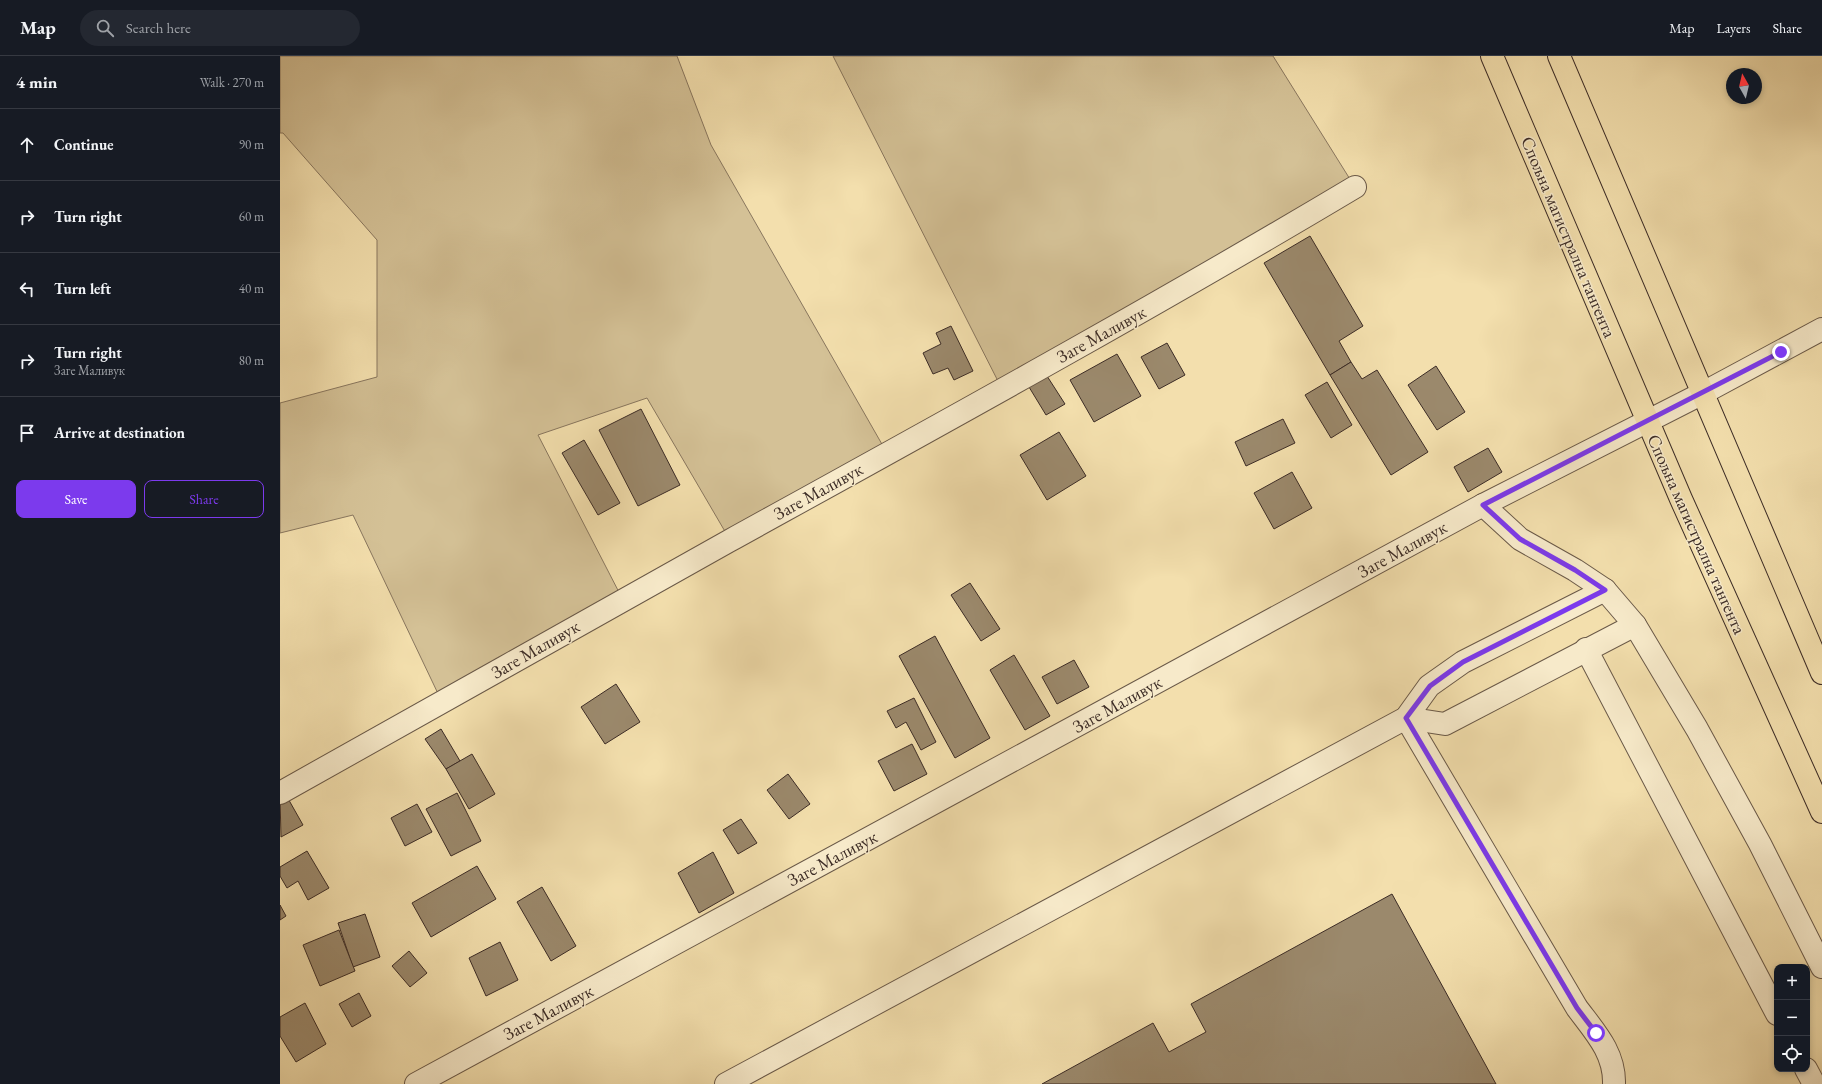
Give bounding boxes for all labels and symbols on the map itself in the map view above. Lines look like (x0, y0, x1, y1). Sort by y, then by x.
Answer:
north arrow (1726, 68, 1762, 104)
street label: Спољна магистрална тангента (1516, 133, 1622, 342)
street label: Заге Маливук (1052, 300, 1150, 368)
route end (1772, 343, 1790, 361)
street label: Спољна магистрална тангента (1642, 430, 1752, 638)
street label: Заге Маливук (769, 457, 867, 525)
street label: Заге Маливук (1353, 515, 1451, 583)
street label: Заге Маливук (487, 614, 584, 684)
street label: Заге Маливук (1068, 670, 1166, 738)
street label: Заге Маливук (783, 825, 881, 891)
street label: Заге Маливук (499, 979, 597, 1045)
route start (1587, 1024, 1605, 1042)

